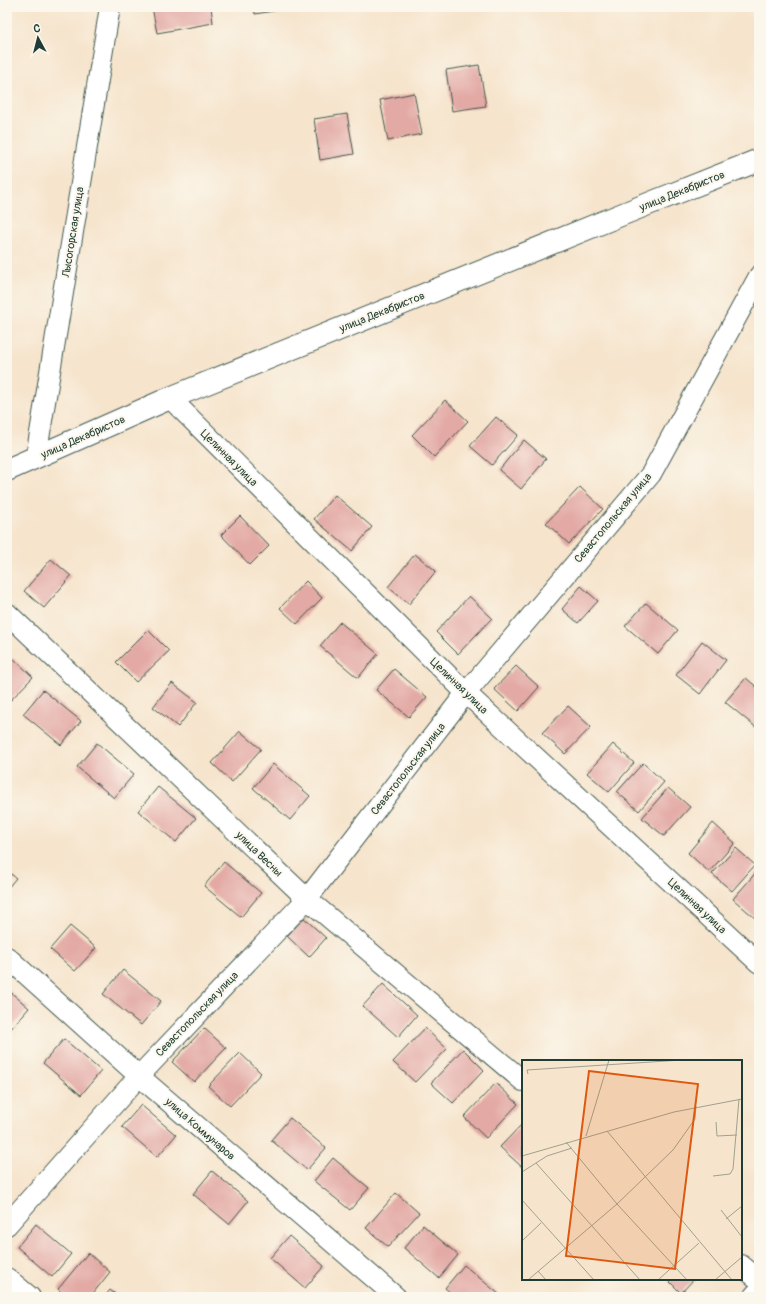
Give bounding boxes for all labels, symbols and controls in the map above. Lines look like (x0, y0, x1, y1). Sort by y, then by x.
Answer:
north arrow (18, 18, 58, 58)
text: С (33, 22, 41, 35)
street label: улица Декабристов (637, 168, 727, 214)
street label: Лысогорская улица (59, 186, 87, 279)
street label: улица Декабристов (337, 289, 427, 335)
street label: улица Декабристов (38, 413, 127, 462)
street label: Целинная улица (198, 427, 260, 489)
street label: Севастопольская улица (572, 470, 654, 566)
street label: Целинная улица (428, 655, 490, 717)
street label: Севастопольская улица (368, 720, 448, 818)
street label: улица Весны (232, 828, 285, 879)
street label: Целинная улица (665, 876, 729, 936)
street label: Севастопольская улица (153, 969, 241, 1059)
inset map (522, 1060, 742, 1280)
street label: улица Коммунаров (162, 1094, 238, 1163)

